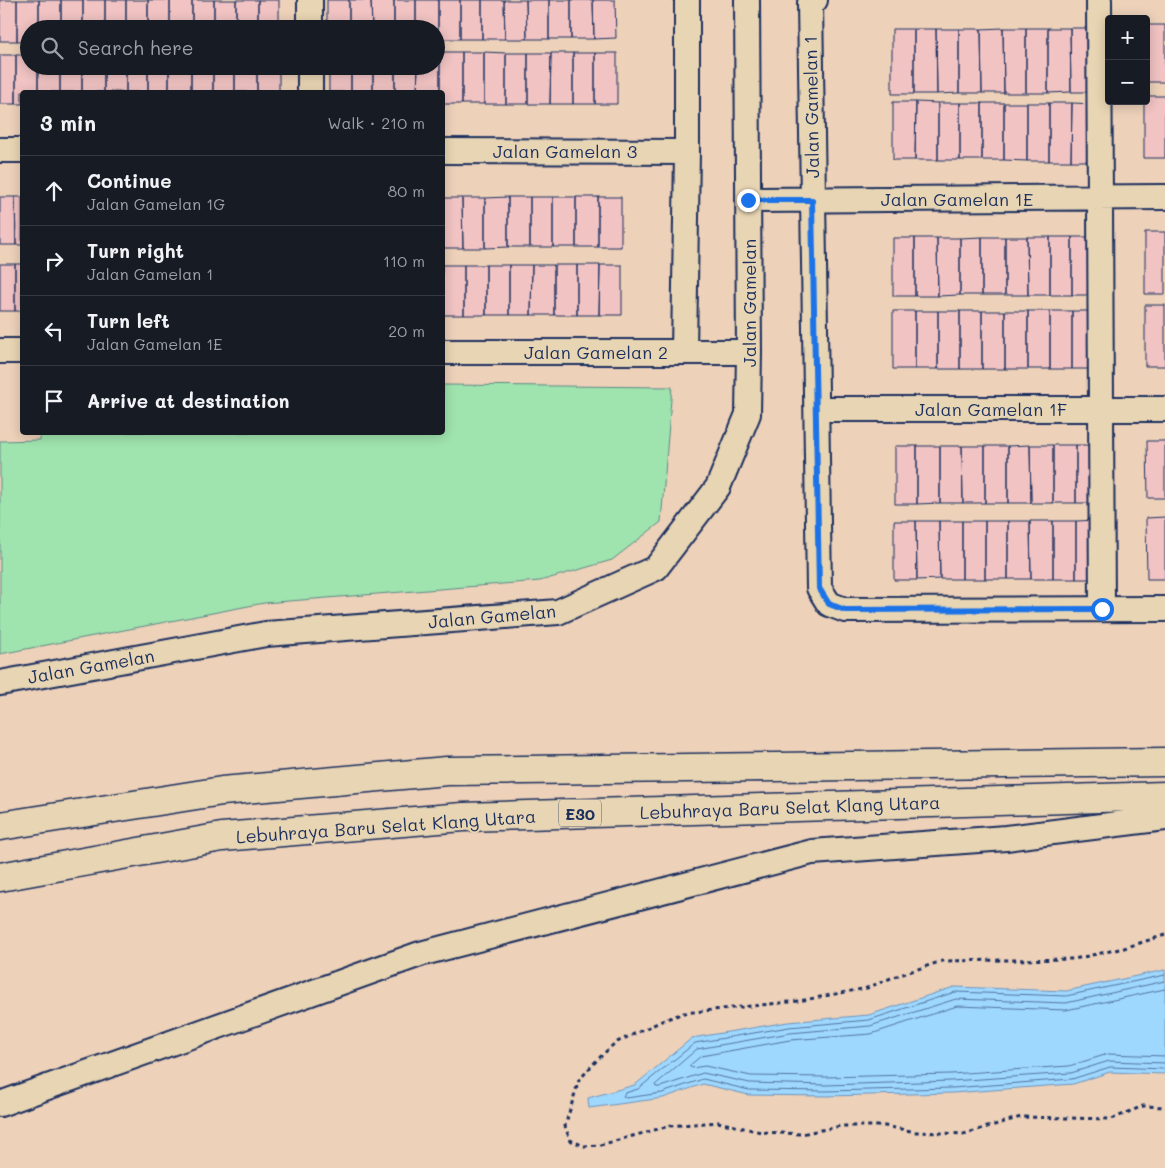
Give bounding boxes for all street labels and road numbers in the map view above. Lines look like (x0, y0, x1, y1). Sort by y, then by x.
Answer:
street label: Jalan Gamelan 1 (798, 36, 824, 178)
street label: Jalan Gamelan 3 (493, 139, 637, 163)
street label: Jalan Gamelan 1E (881, 187, 1033, 211)
street label: Jalan Gamelan (737, 239, 761, 367)
street label: Jalan Gamelan 2 (524, 340, 668, 364)
street label: Jalan Gamelan 1F (915, 397, 1067, 421)
street label: Jalan Gamelan (427, 598, 557, 634)
street label: Jalan Gamelan (26, 643, 156, 689)
street label: Lebuhraya Baru Selat Klang Utara (639, 790, 941, 824)
road number: E30 (559, 800, 601, 826)
street label: Lebuhraya Baru Selat Klang Utara (235, 804, 537, 848)

